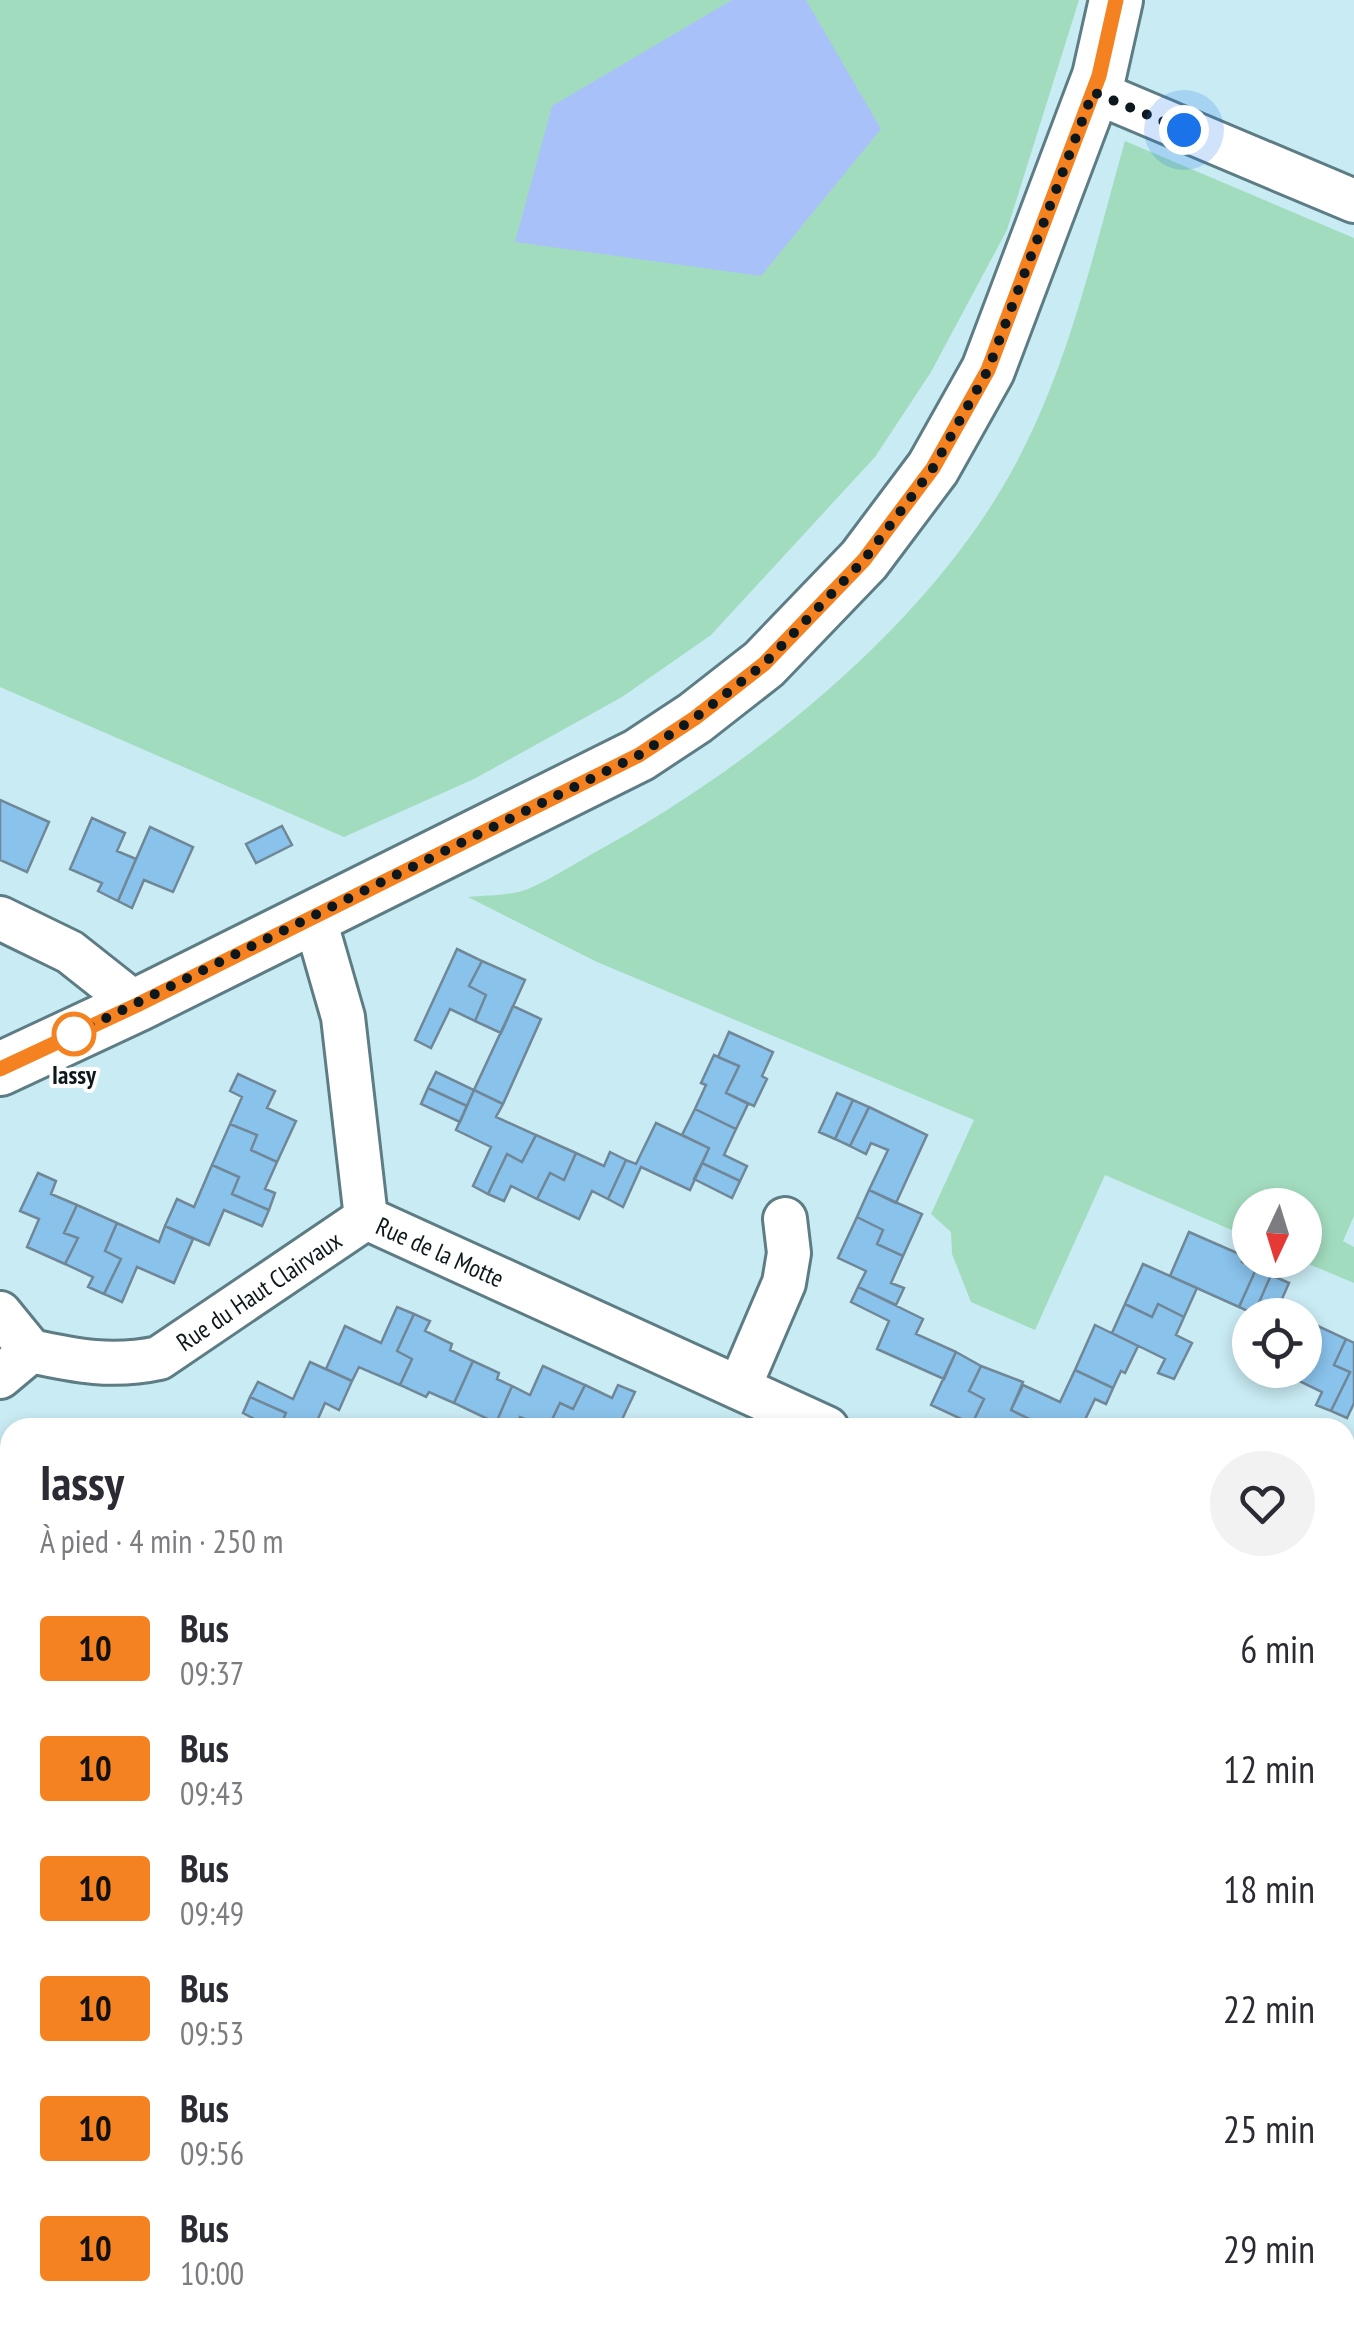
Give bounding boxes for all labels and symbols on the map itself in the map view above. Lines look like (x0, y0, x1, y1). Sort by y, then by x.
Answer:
your location (1159, 105, 1209, 155)
marker: Iassy (53, 1013, 95, 1055)
place label: Iassy (52, 1059, 97, 1091)
north arrow (1232, 1188, 1322, 1278)
street label: Rue de la Motte (371, 1210, 509, 1294)
street label: Rue du Haut Clairvaux (170, 1224, 348, 1358)

